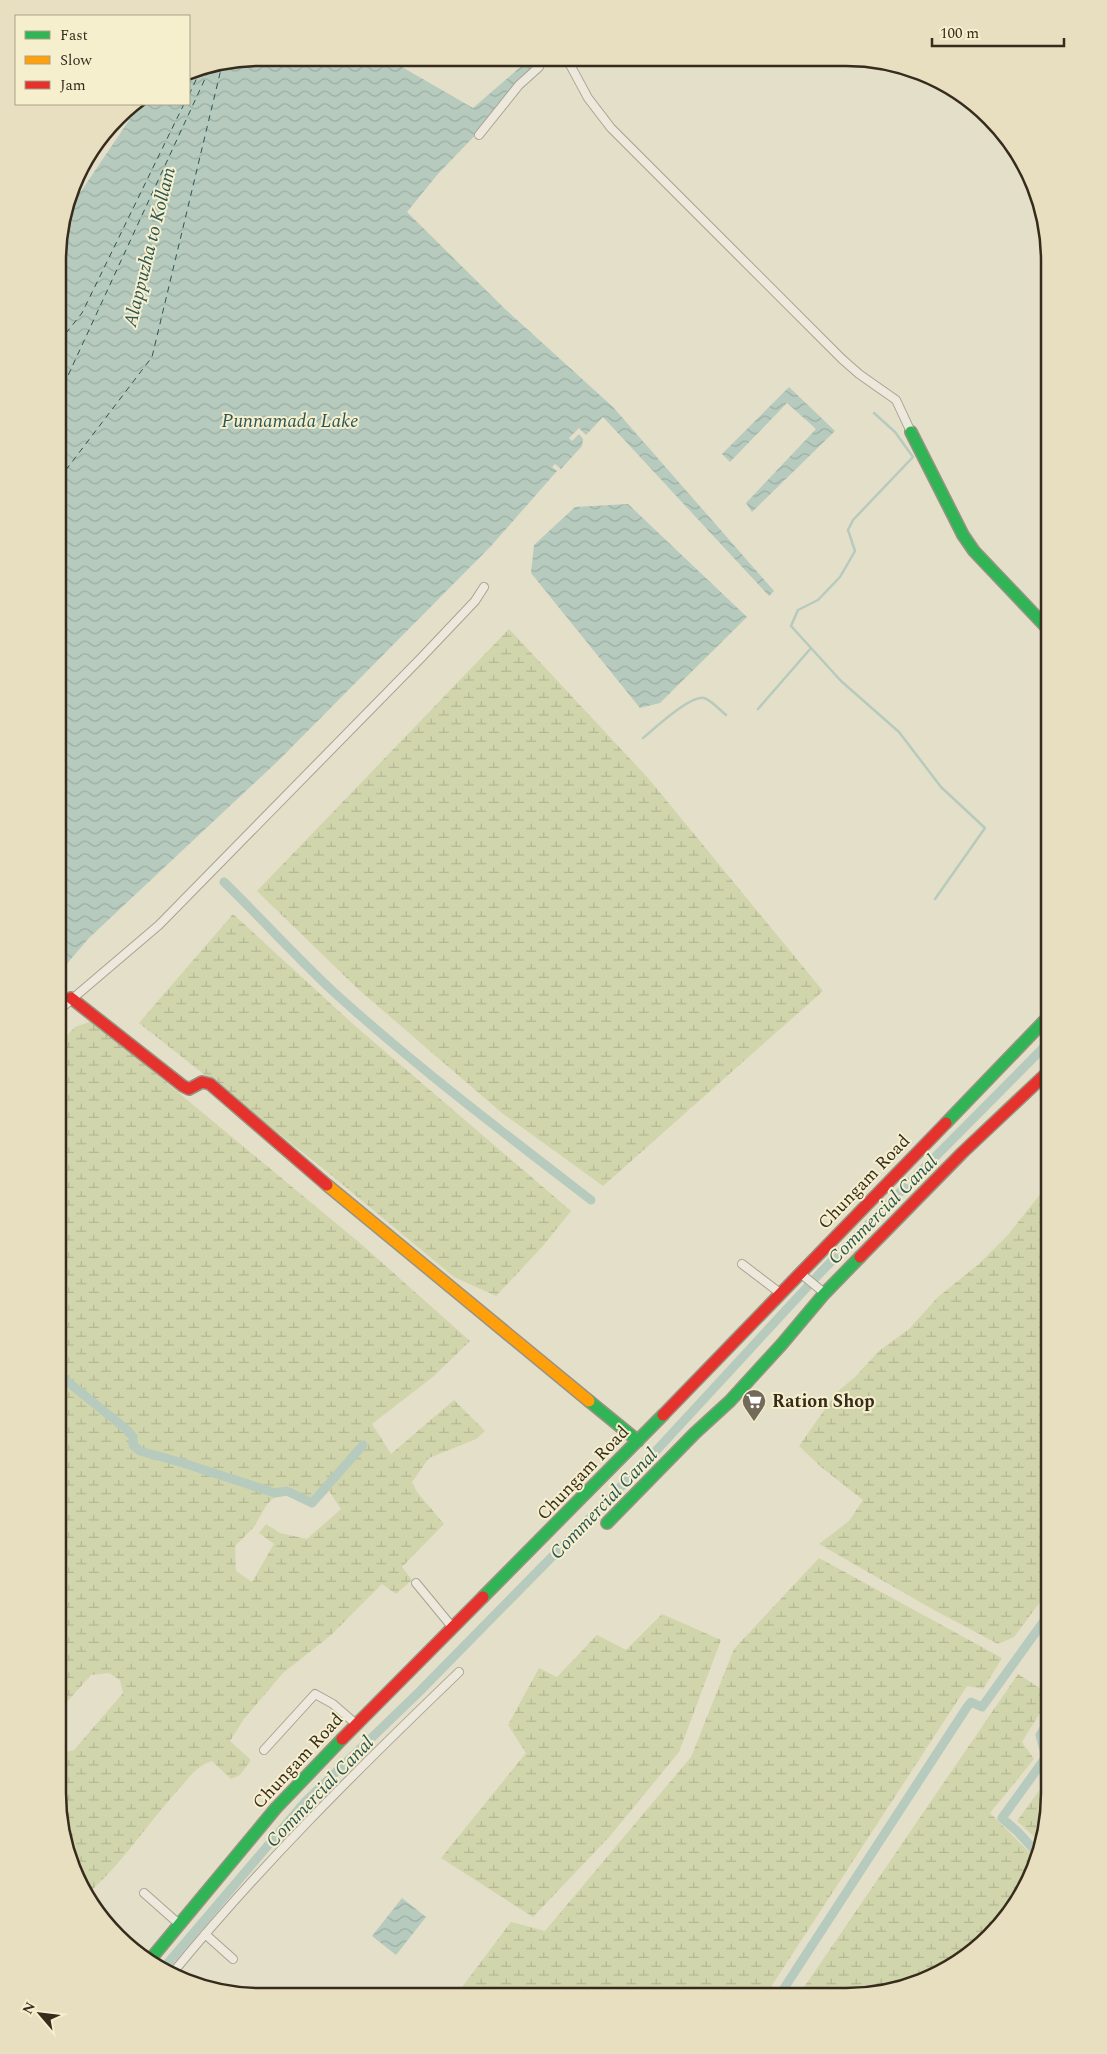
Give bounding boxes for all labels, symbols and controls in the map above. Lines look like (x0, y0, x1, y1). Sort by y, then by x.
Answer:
legend (15, 15, 190, 105)
scale bar (932, 15, 1064, 47)
text: 100 m (940, 22, 979, 45)
text: Fast (60, 24, 88, 47)
text: Slow (60, 49, 92, 72)
text: Jam (60, 74, 86, 97)
water label: Alappuzha to Kollam (116, 164, 184, 331)
water label: Punnamada Lake (222, 407, 358, 436)
street label: Chungam Road (812, 1128, 916, 1236)
water label: Commercial Canal (821, 1148, 945, 1272)
supermarket icon: Ration Shop (741, 1388, 767, 1422)
place label: Ration Shop (772, 1388, 875, 1415)
street label: Chungam Road (531, 1419, 635, 1527)
water label: Commercial Canal (543, 1442, 665, 1566)
street label: Chungam Road (246, 1707, 350, 1815)
water label: Commercial Canal (259, 1730, 381, 1854)
north arrow (15, 1989, 65, 2039)
text: N (17, 1998, 41, 2018)

